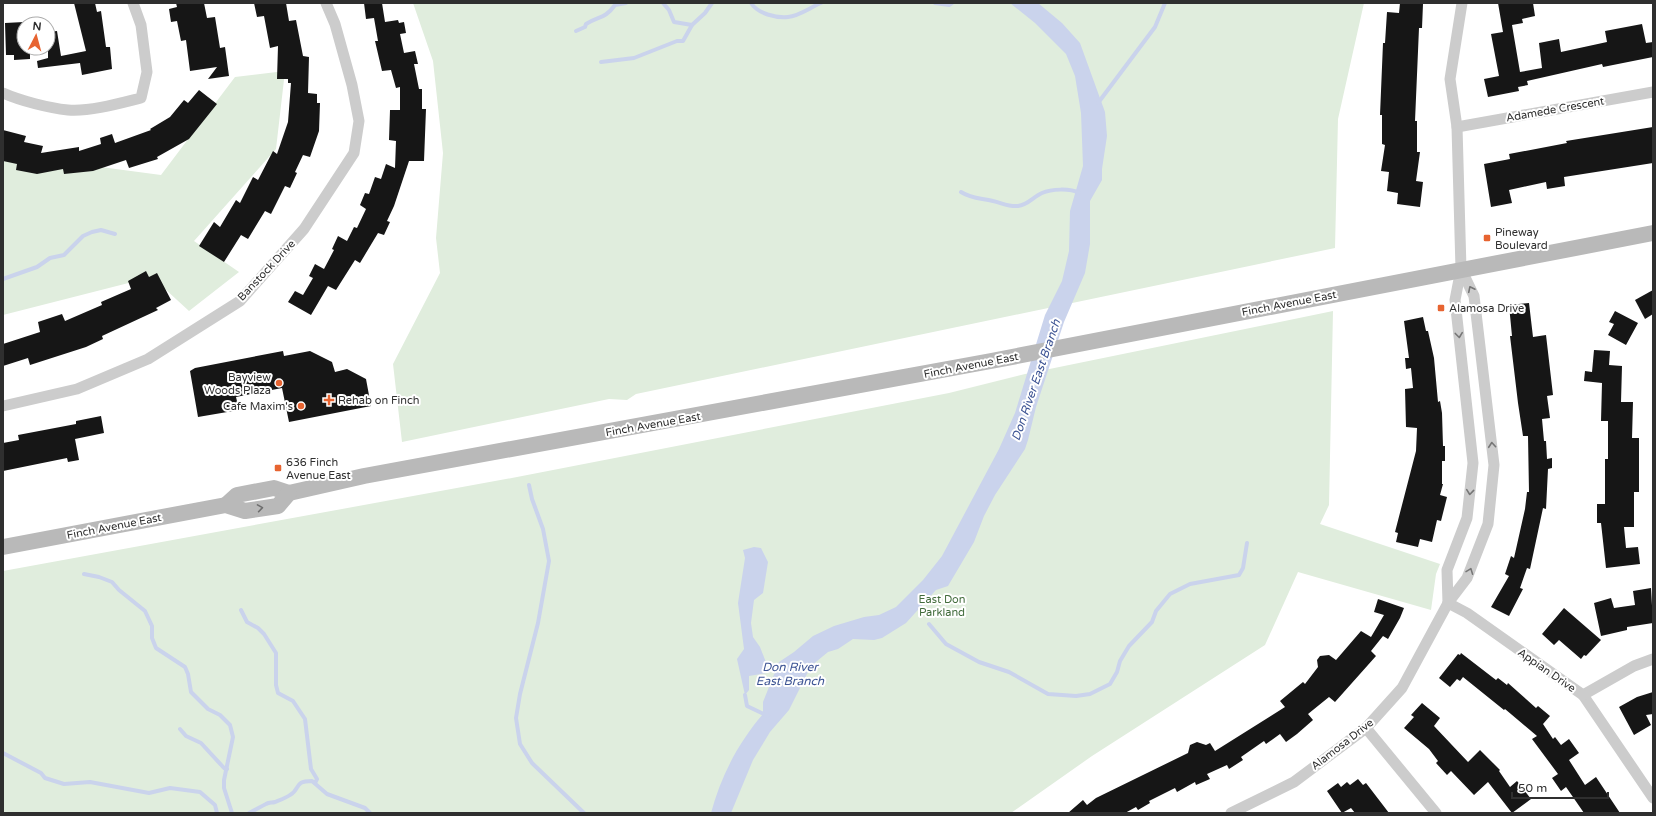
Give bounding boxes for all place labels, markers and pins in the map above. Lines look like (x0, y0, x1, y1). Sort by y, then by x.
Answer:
place label: Pineway Boulevard (1495, 226, 1548, 252)
marker: Pineway Boulevard (1482, 233, 1492, 243)
place label: Alamosa Drive (1449, 302, 1524, 315)
marker: Alamosa Drive (1436, 303, 1446, 313)
place label: Bayview Woods Plaza (204, 371, 271, 397)
marker: Bayview Woods Plaza (274, 378, 284, 388)
marker: Rehab on Finch (323, 394, 335, 406)
place label: Rehab on Finch (338, 394, 420, 407)
place label: Cafe Maxim's (223, 400, 293, 413)
marker: Cafe Maxim's (296, 401, 306, 411)
place label: 636 Finch Avenue East (286, 456, 351, 482)
marker: 636 Finch Avenue East (273, 463, 283, 473)

